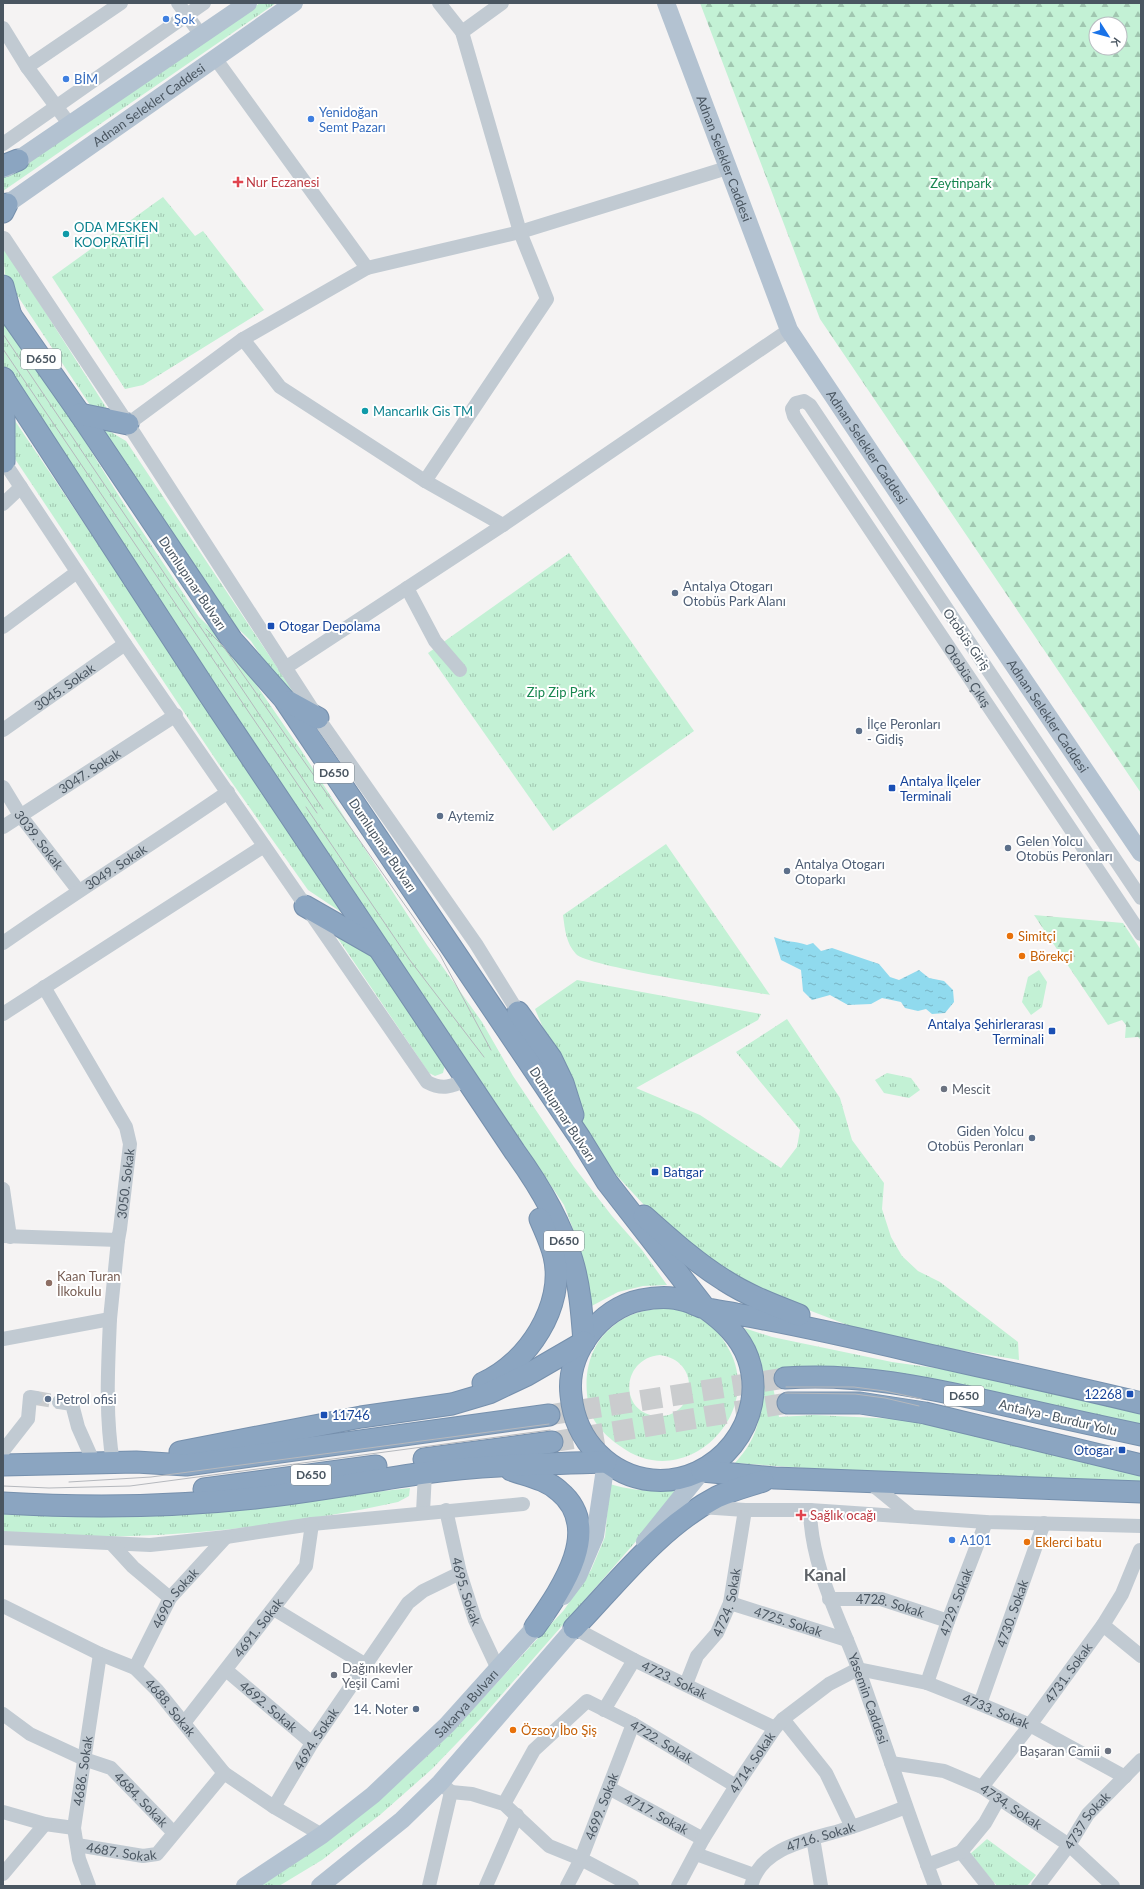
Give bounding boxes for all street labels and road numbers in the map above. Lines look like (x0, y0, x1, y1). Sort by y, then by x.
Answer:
street label: Adnan Selekler Caddesi (89, 60, 208, 150)
street label: Adnan Selekler Caddesi (693, 93, 755, 224)
road number: D650 (21, 349, 61, 369)
street label: Adnan Selekler Caddesi (823, 387, 911, 507)
street label: Dumlupınar Bulvarı (156, 533, 230, 633)
street label: Otobüs Giriş (940, 605, 994, 673)
street label: Otobüs Çıkış (941, 641, 995, 711)
street label: Adnan Selekler Caddesi (1004, 656, 1092, 776)
street label: 3045. Sokak (31, 660, 98, 714)
street label: 3047. Sokak (55, 745, 124, 797)
road number: D650 (314, 763, 354, 783)
street label: Dumlupınar Bulvarı (346, 795, 420, 895)
street label: 3039. Sokak (11, 807, 67, 873)
street label: 3049. Sokak (82, 841, 150, 893)
street label: Dumlupınar Bulvarı (526, 1064, 600, 1164)
street label: 3050. Sokak (113, 1147, 137, 1220)
road number: D650 (544, 1231, 584, 1251)
road number: D650 (944, 1386, 984, 1406)
street label: Antalya - Burdur Yolu (997, 1396, 1119, 1438)
road number: D650 (291, 1465, 331, 1485)
street label: 4695. Sokak (449, 1556, 485, 1629)
street label: 4690. Sokak (148, 1564, 202, 1631)
street label: 4729. Sokak (936, 1566, 976, 1638)
street label: 4724. Sokak (709, 1567, 744, 1639)
street label: 4730. Sokak (993, 1577, 1031, 1649)
street label: 4728. Sokak (856, 1591, 927, 1621)
street label: 4691. Sokak (230, 1594, 286, 1660)
street label: 4725. Sokak (752, 1603, 825, 1640)
street label: 4731. Sokak (1041, 1639, 1096, 1706)
street label: Yasemin Caddesi (845, 1650, 892, 1746)
street label: 4723. Sokak (639, 1657, 710, 1702)
street label: Sakarya Bulvarı (431, 1666, 501, 1741)
street label: 4688. Sokak (142, 1675, 199, 1740)
street label: 4692. Sokak (237, 1677, 301, 1735)
street label: 4733. Sokak (960, 1690, 1032, 1732)
street label: 4694. Sokak (290, 1704, 342, 1773)
street label: 4722. Sokak (627, 1716, 697, 1767)
street label: 4714. Sokak (726, 1728, 778, 1796)
street label: 4686. Sokak (69, 1734, 96, 1807)
street label: 4684. Sokak (111, 1768, 172, 1830)
street label: 4699. Sokak (581, 1770, 622, 1842)
street label: 4734. Sokak (977, 1780, 1045, 1833)
street label: 4737 Sokak (1061, 1788, 1114, 1852)
street label: 4717. Sokak (622, 1790, 692, 1838)
street label: 4716. Sokak (784, 1819, 857, 1855)
street label: 4687. Sokak (85, 1839, 158, 1864)

